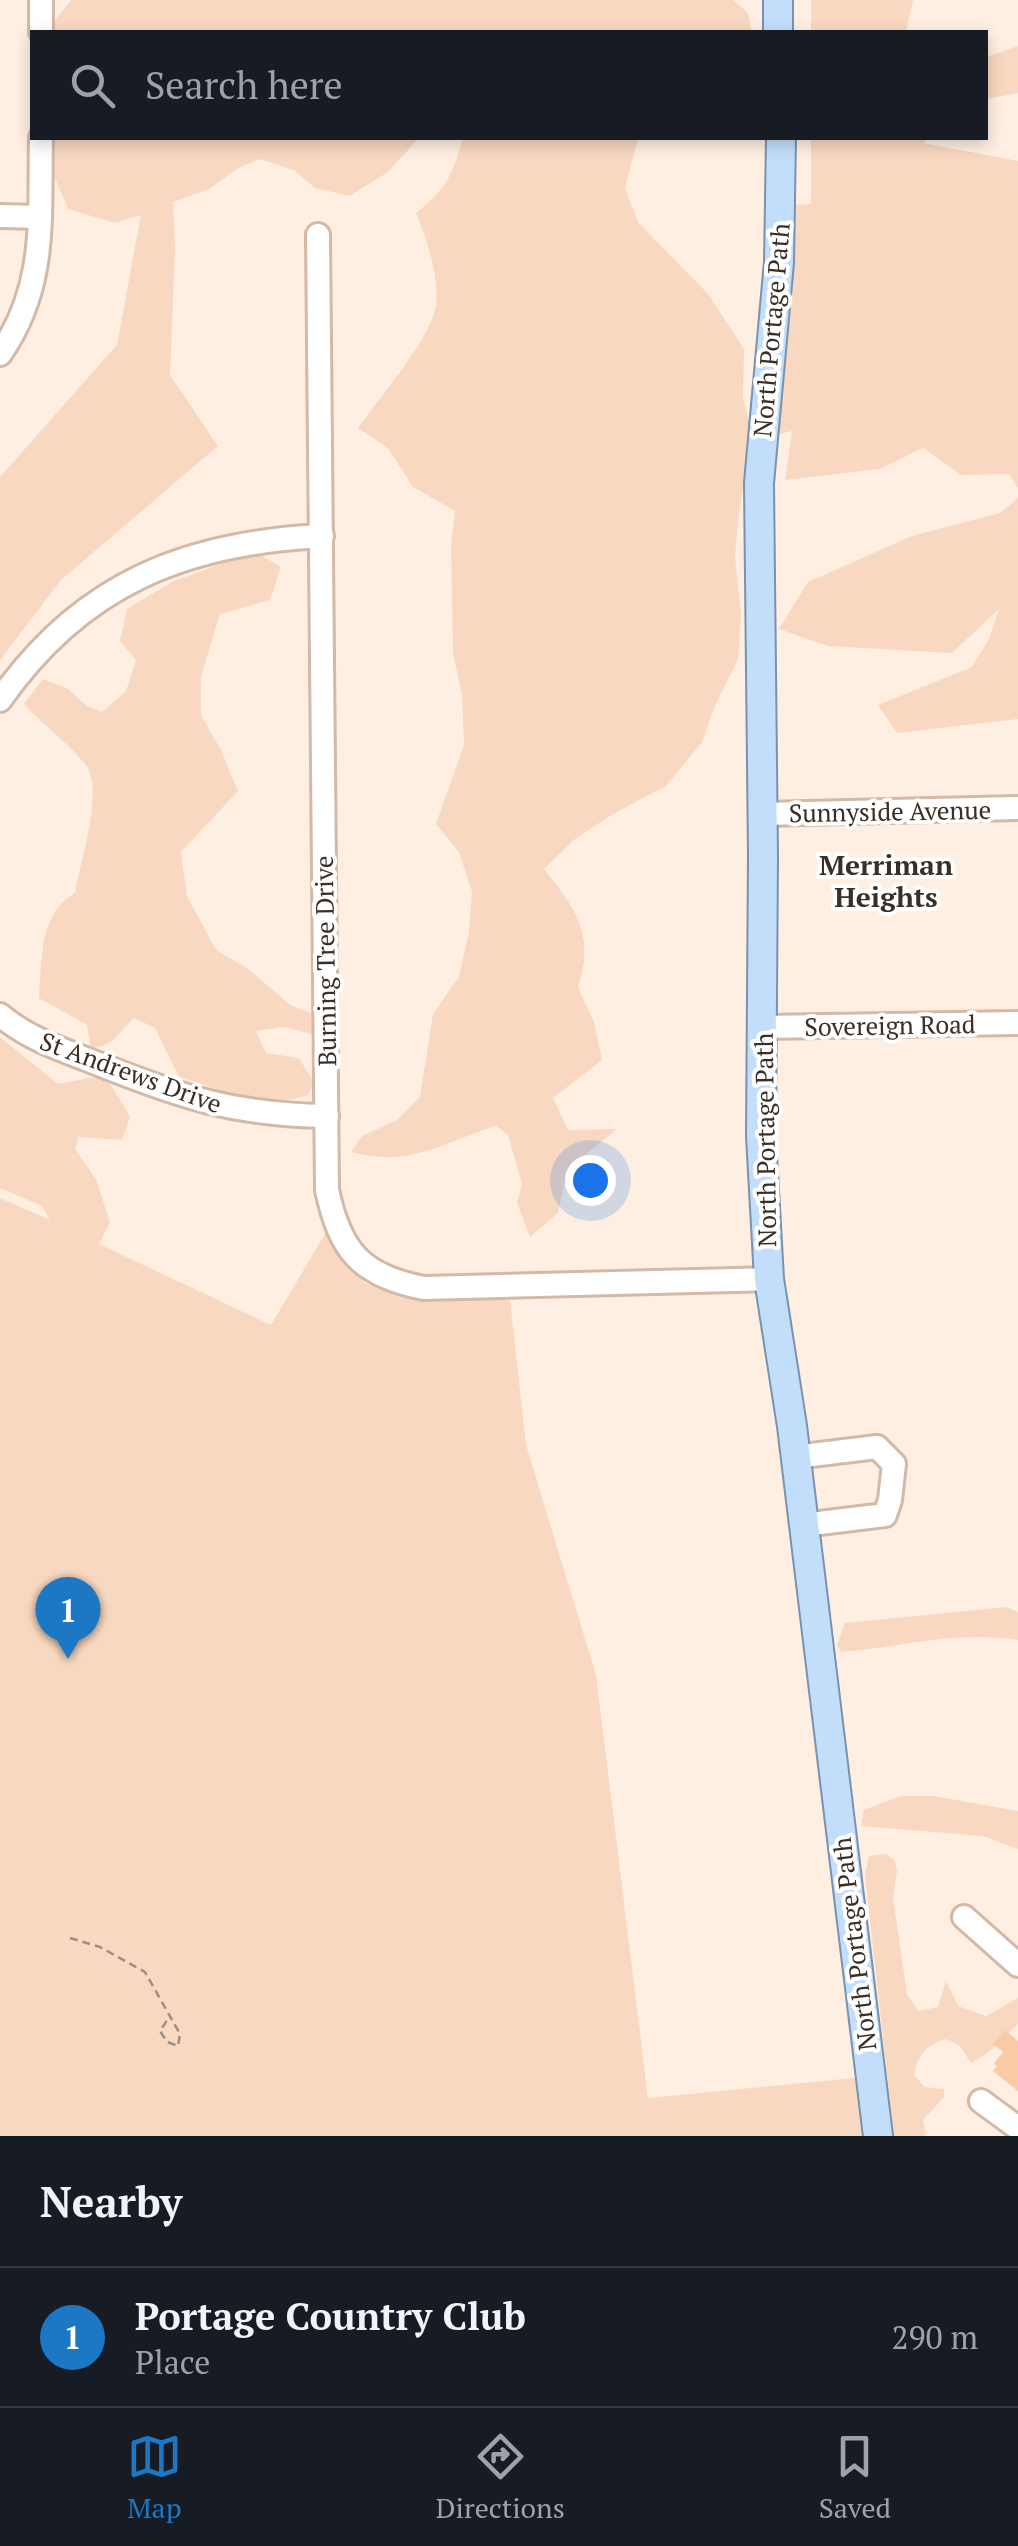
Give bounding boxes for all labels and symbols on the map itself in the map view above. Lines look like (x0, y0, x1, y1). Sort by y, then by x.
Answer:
street label: North Portage Path (745, 221, 797, 438)
street label: Sunnyside Avenue (789, 793, 991, 829)
district label: Merriman Heights (819, 846, 953, 915)
street label: Burning Tree Drive (307, 855, 343, 1067)
street label: Sovereign Road (804, 1007, 976, 1043)
street label: St Andrews Drive (36, 1024, 226, 1120)
street label: North Portage Path (747, 1032, 783, 1248)
your location (565, 1155, 616, 1206)
pin: 1 (36, 1576, 100, 1659)
street label: North Portage Path (825, 1835, 883, 2052)

